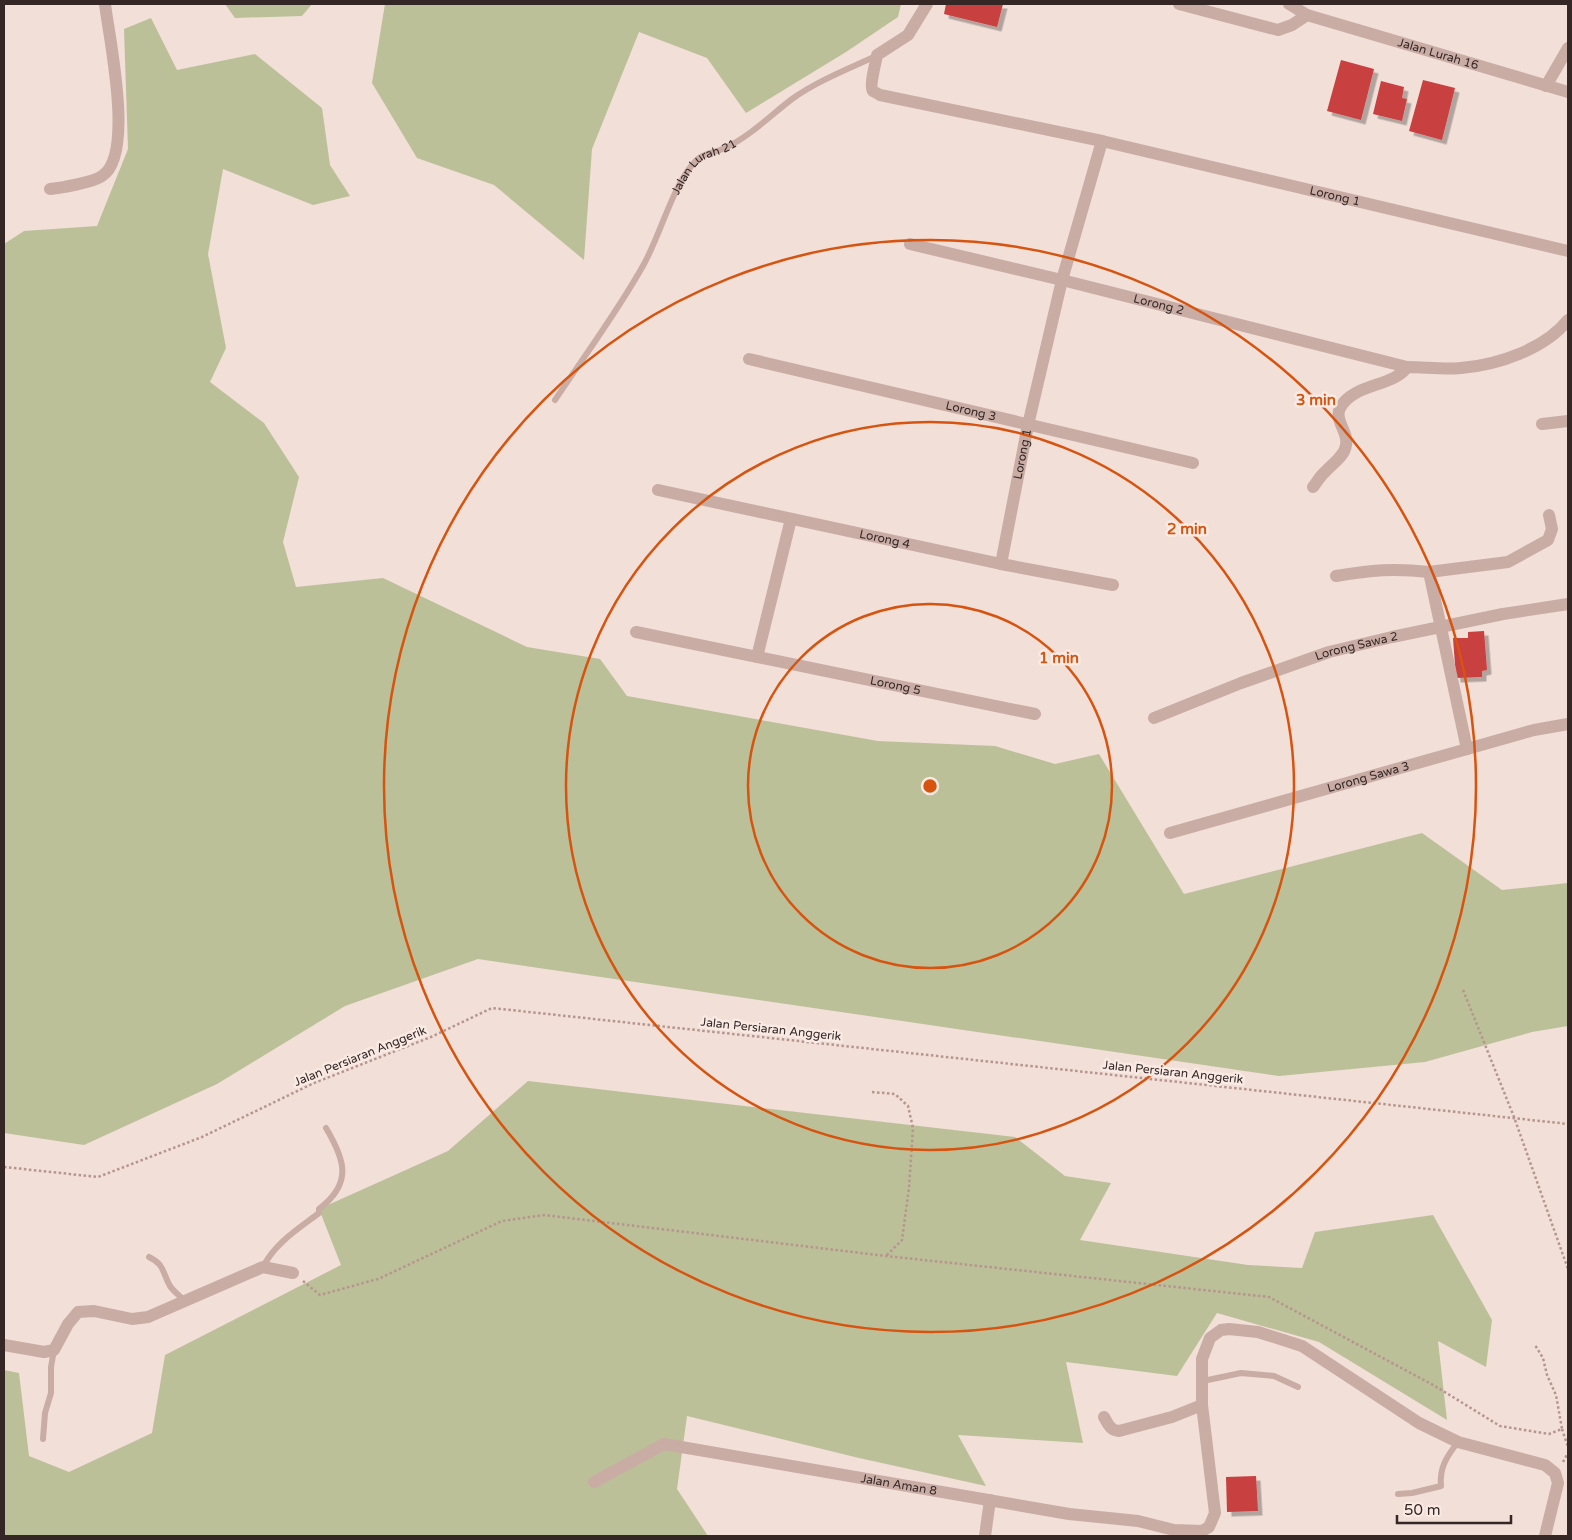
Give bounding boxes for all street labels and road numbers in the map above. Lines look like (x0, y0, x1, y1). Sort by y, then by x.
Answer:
street label: Jalan Lurah 16 (1396, 35, 1480, 72)
street label: Jalan Lurah 21 (668, 136, 739, 197)
street label: Lorong 1 (1308, 183, 1362, 209)
street label: Lorong 2 (1132, 291, 1185, 317)
street label: Lorong 3 (944, 398, 998, 424)
street label: Lorong 1 (1011, 427, 1034, 481)
street label: Lorong 4 (858, 527, 912, 551)
street label: Lorong Sawa 2 (1313, 629, 1399, 663)
street label: Lorong 5 (869, 673, 922, 697)
street label: Lorong Sawa 3 (1325, 759, 1411, 795)
street label: Jalan Persiaran Anggerik (700, 1015, 842, 1043)
street label: Jalan Persiaran Anggerik (292, 1023, 429, 1089)
street label: Jalan Persiaran Anggerik (1102, 1058, 1244, 1086)
street label: Jalan Aman 8 (860, 1471, 938, 1498)

